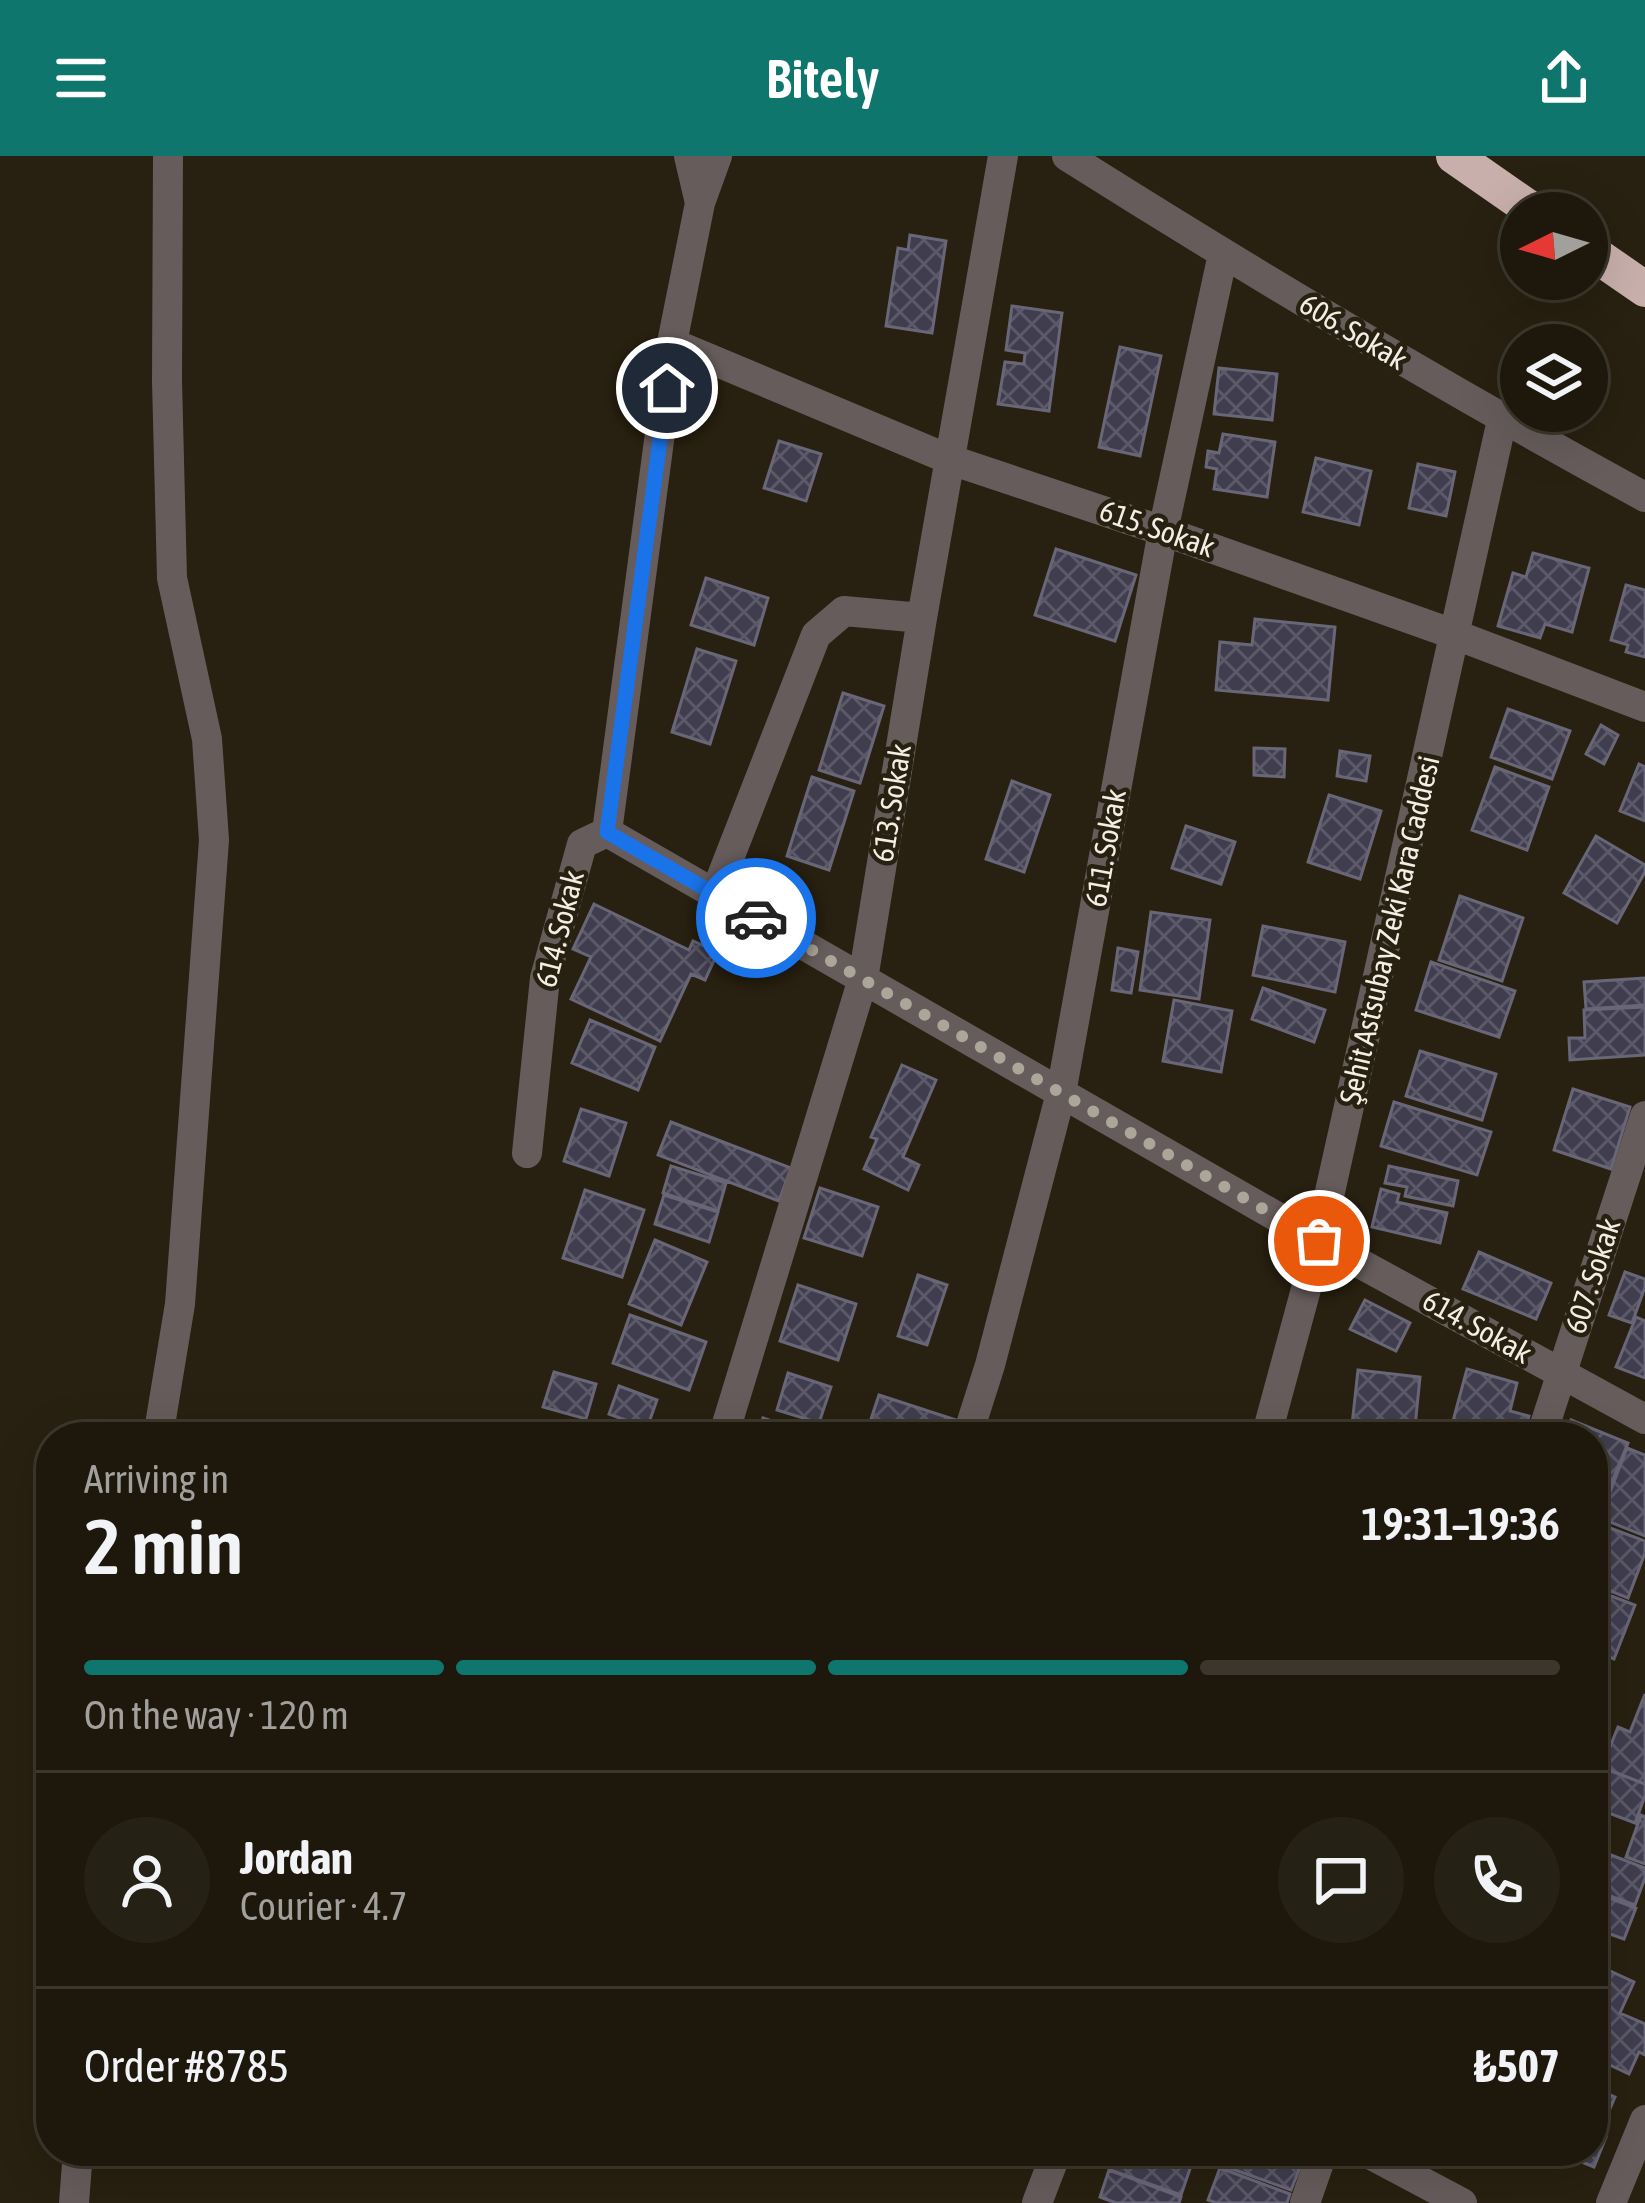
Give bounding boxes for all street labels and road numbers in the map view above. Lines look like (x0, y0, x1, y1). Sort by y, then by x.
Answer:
street label: 606. Sokak (1294, 286, 1413, 376)
street label: 615. Sokak (1096, 493, 1219, 563)
street label: 613. Sokak (865, 742, 917, 864)
street label: Şehit Astsubay Zeki Kara Caddesi (1332, 753, 1446, 1107)
street label: 611. Sokak (1078, 786, 1132, 909)
street label: 614. Sokak (528, 867, 590, 991)
street label: 607. Sokak (1558, 1214, 1627, 1337)
street label: 614. Sokak (1417, 1282, 1538, 1370)

